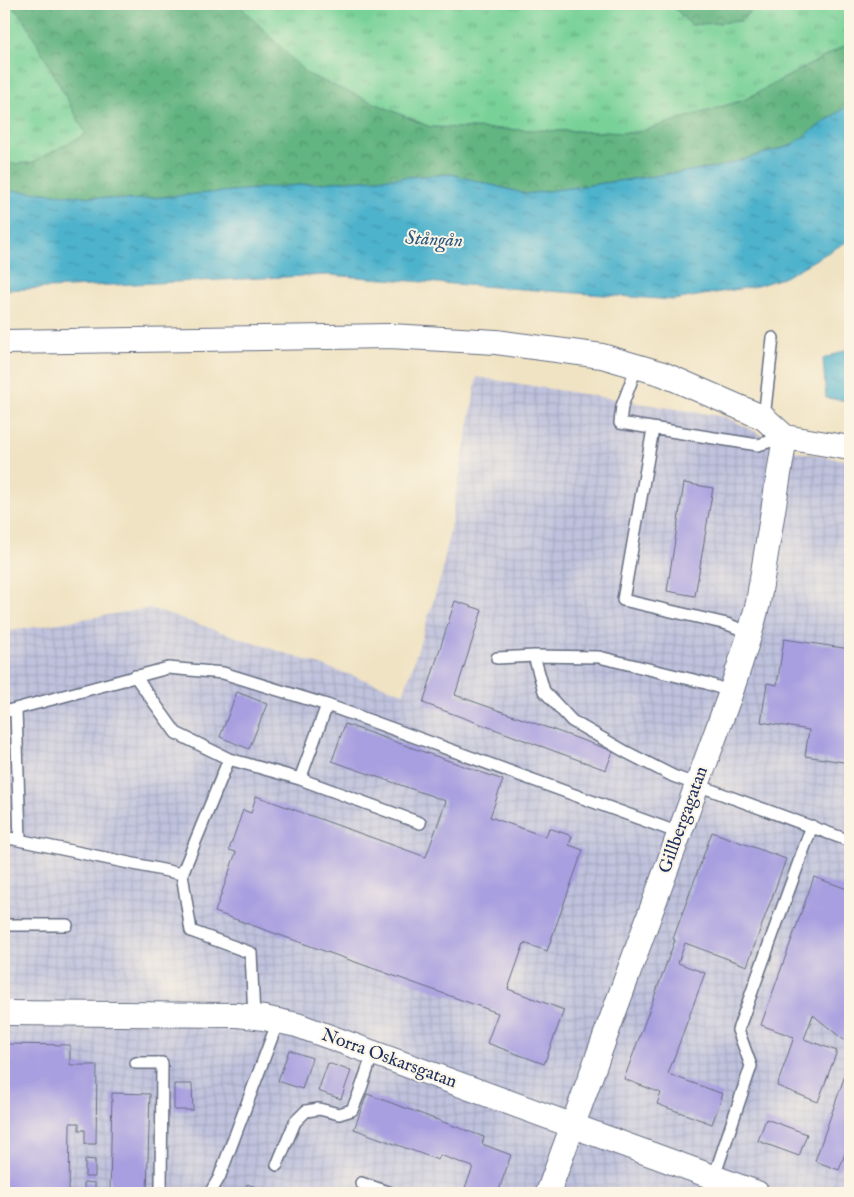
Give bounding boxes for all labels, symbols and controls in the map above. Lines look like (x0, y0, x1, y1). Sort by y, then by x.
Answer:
water label: Stångån (404, 227, 464, 254)
street label: Gillbergagatan (654, 763, 714, 877)
street label: Norra Oskarsgatan (318, 1024, 460, 1094)

